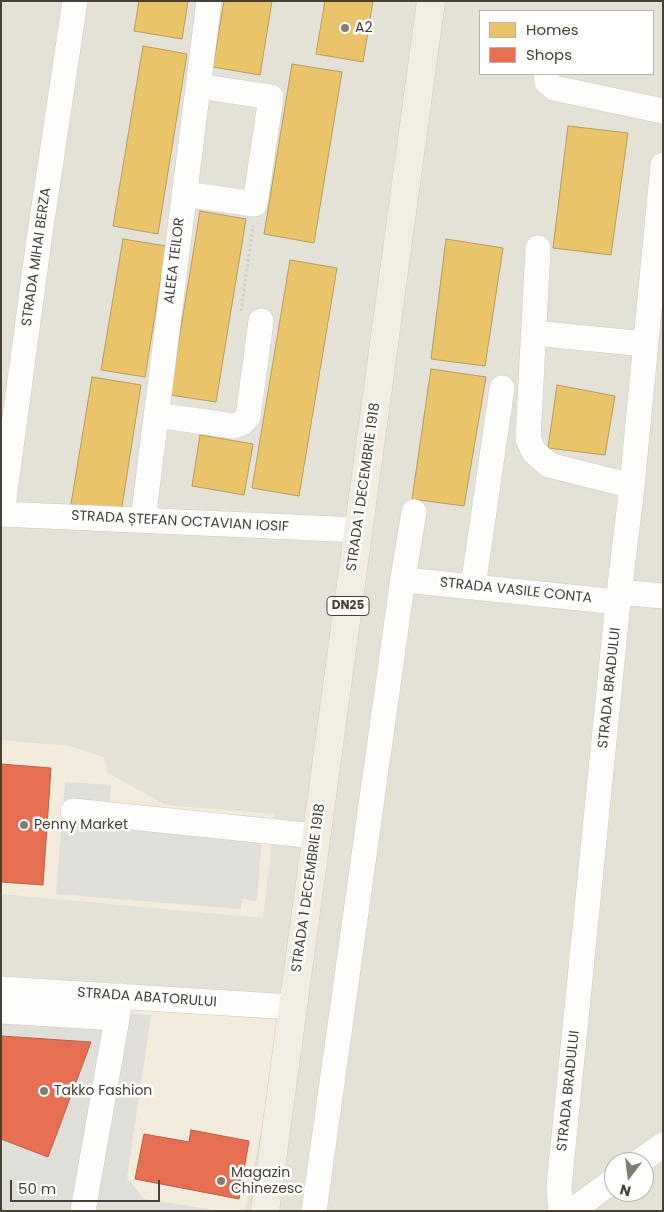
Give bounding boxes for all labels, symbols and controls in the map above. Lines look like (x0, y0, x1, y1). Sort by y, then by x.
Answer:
legend (479, 10, 654, 75)
text: Homes (526, 19, 579, 40)
place label: A2 (355, 20, 372, 36)
marker: A2 (339, 22, 351, 34)
text: Shops (526, 44, 572, 65)
street label: STRADA MIHAI BERZA (19, 187, 55, 327)
street label: ALEEA TEILOR (161, 217, 189, 305)
street label: STRADA 1 DECEMBRIE 1918 (344, 402, 384, 572)
street label: STRADA ȘTEFAN OCTAVIAN IOSIF (71, 508, 289, 536)
street label: STRADA VASILE CONTA (439, 575, 593, 607)
road number: DN25 (327, 596, 369, 616)
street label: STRADA BRADULUI (595, 627, 625, 749)
street label: STRADA 1 DECEMBRIE 1918 (289, 803, 329, 973)
place label: Penny Market (34, 817, 128, 833)
marker: Penny Market (18, 819, 30, 831)
street label: STRADA ABATORULUI (77, 985, 217, 1011)
street label: STRADA BRADULUI (554, 1030, 584, 1152)
place label: Takko Fashion (54, 1083, 152, 1099)
marker: Takko Fashion (38, 1085, 50, 1097)
north arrow (604, 1152, 654, 1202)
place label: Magazin Chinezesc (231, 1165, 303, 1198)
scale bar (12, 1170, 162, 1202)
marker: Magazin Chinezesc (215, 1175, 227, 1187)
text: 50 m (18, 1178, 56, 1199)
text: N (618, 1180, 633, 1202)

